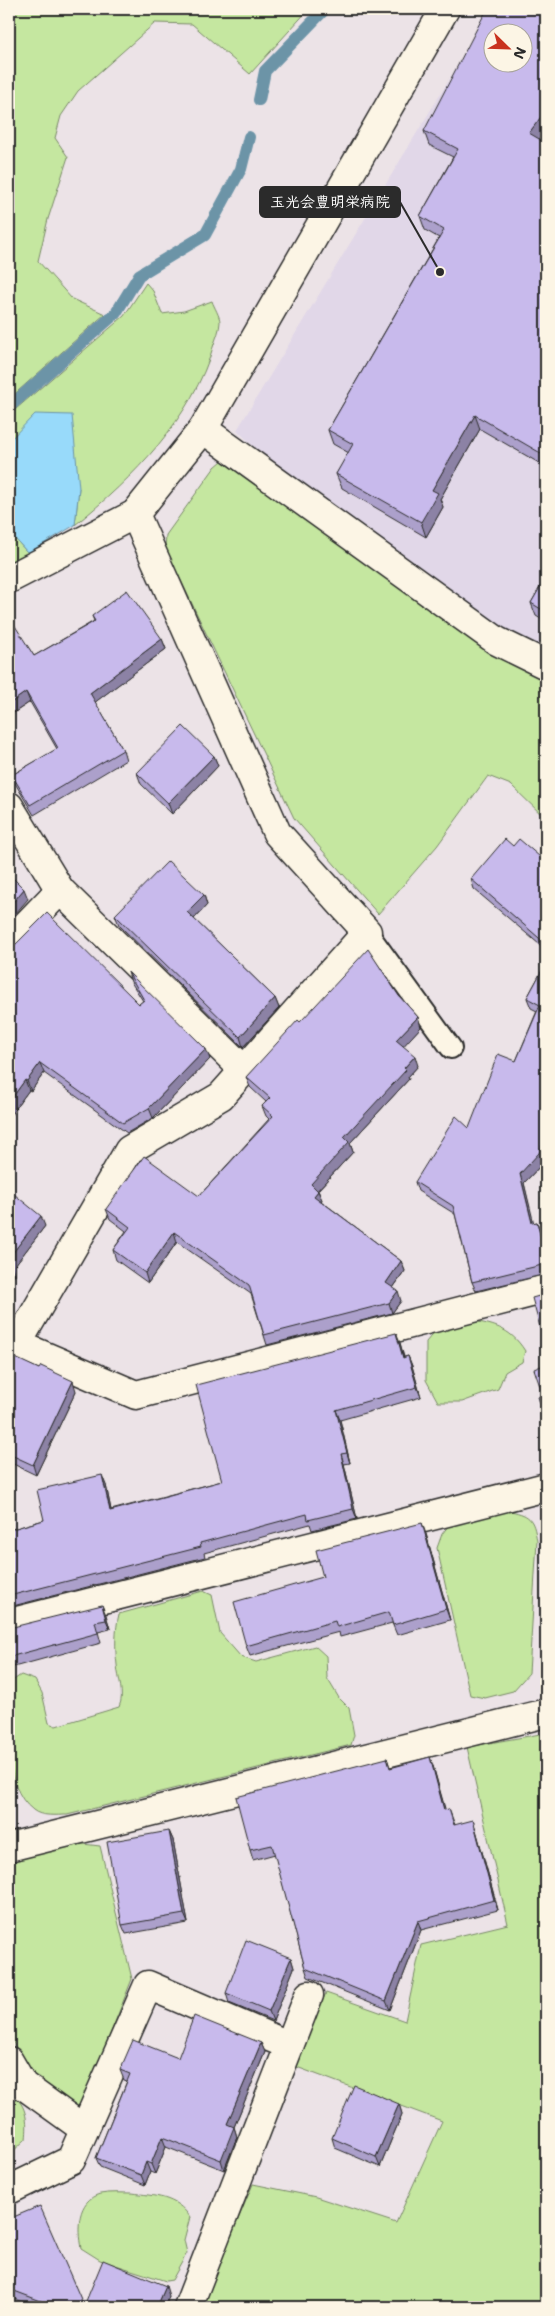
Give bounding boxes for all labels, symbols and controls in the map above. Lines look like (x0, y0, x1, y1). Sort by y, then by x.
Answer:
north arrow (482, 22, 532, 72)
text: N (510, 44, 530, 62)
callout: 玉光会豊明栄病院 (260, 187, 400, 217)
text: 玉光会豊明栄病院 (270, 192, 390, 212)

